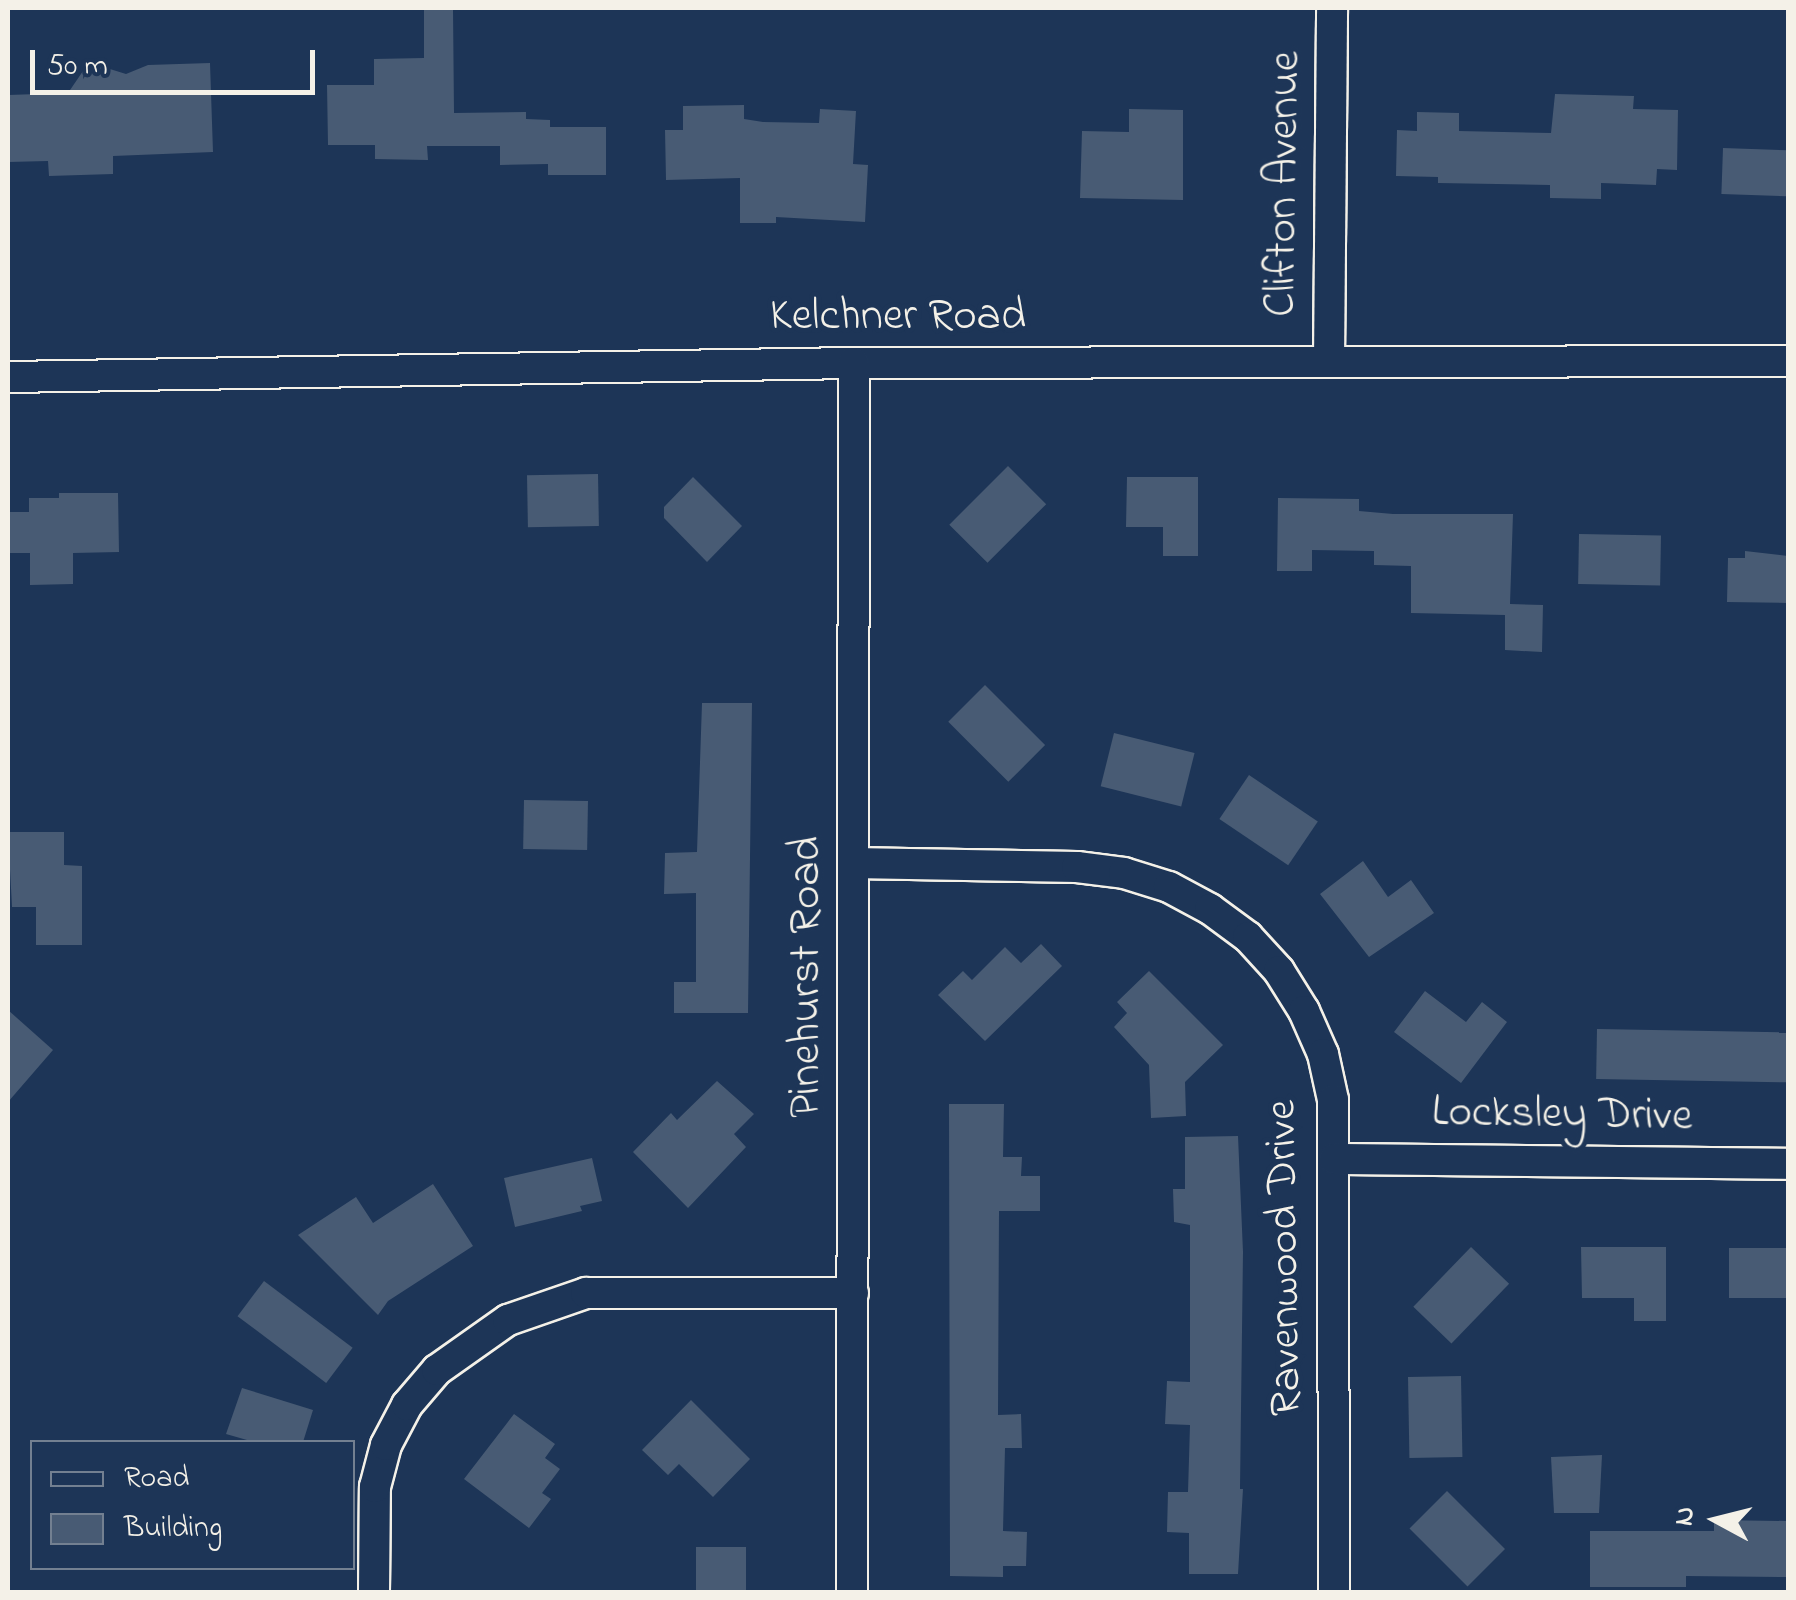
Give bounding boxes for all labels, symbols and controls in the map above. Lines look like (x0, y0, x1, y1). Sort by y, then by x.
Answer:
scale bar (35, 30, 320, 92)
text: 50 m (47, 45, 108, 89)
street label: Clifton Avenue (1256, 51, 1314, 317)
street label: Kelchner Road (770, 291, 1026, 345)
street label: Pinehurst Road (781, 836, 835, 1118)
street label: Locksley Drive (1431, 1087, 1693, 1145)
street label: Ravenwood Drive (1256, 1099, 1316, 1417)
legend (30, 1440, 355, 1570)
text: Road (124, 1457, 189, 1501)
north arrow (1666, 1470, 1766, 1570)
text: N (1664, 1504, 1707, 1528)
text: Building (124, 1507, 222, 1551)

